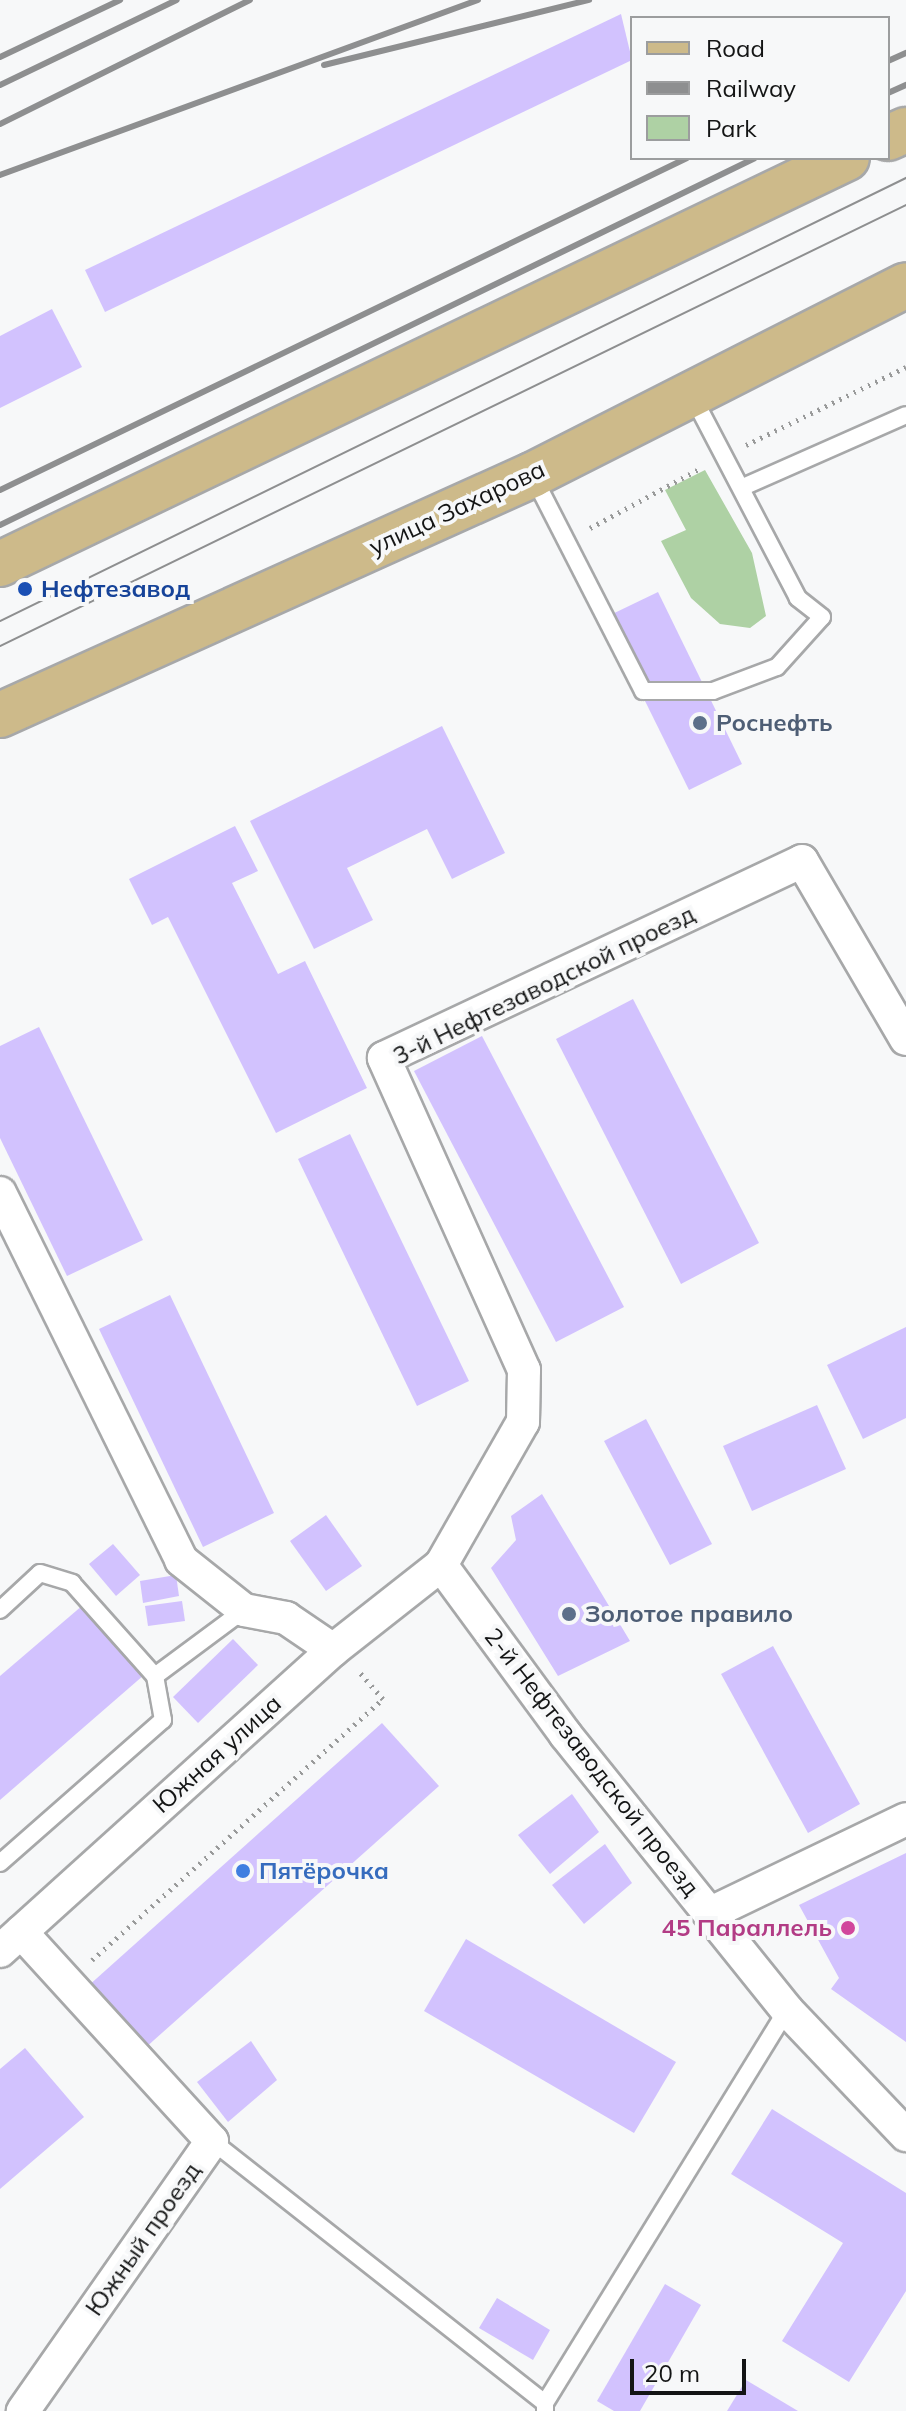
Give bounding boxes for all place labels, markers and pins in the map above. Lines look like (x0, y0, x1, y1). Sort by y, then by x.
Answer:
place label: Нефтезавод (41, 575, 190, 603)
marker: Нефтезавод (16, 580, 34, 598)
place label: Роснефть (716, 709, 833, 737)
marker: Роснефть (691, 714, 709, 732)
place label: Золотое правило (585, 1600, 793, 1628)
marker: Золотое правило (560, 1605, 578, 1623)
place label: Пятёрочка (259, 1857, 389, 1885)
marker: Пятёрочка (234, 1862, 252, 1880)
place label: 45 Параллель (662, 1914, 832, 1942)
marker: 45 Параллель (839, 1919, 857, 1937)

